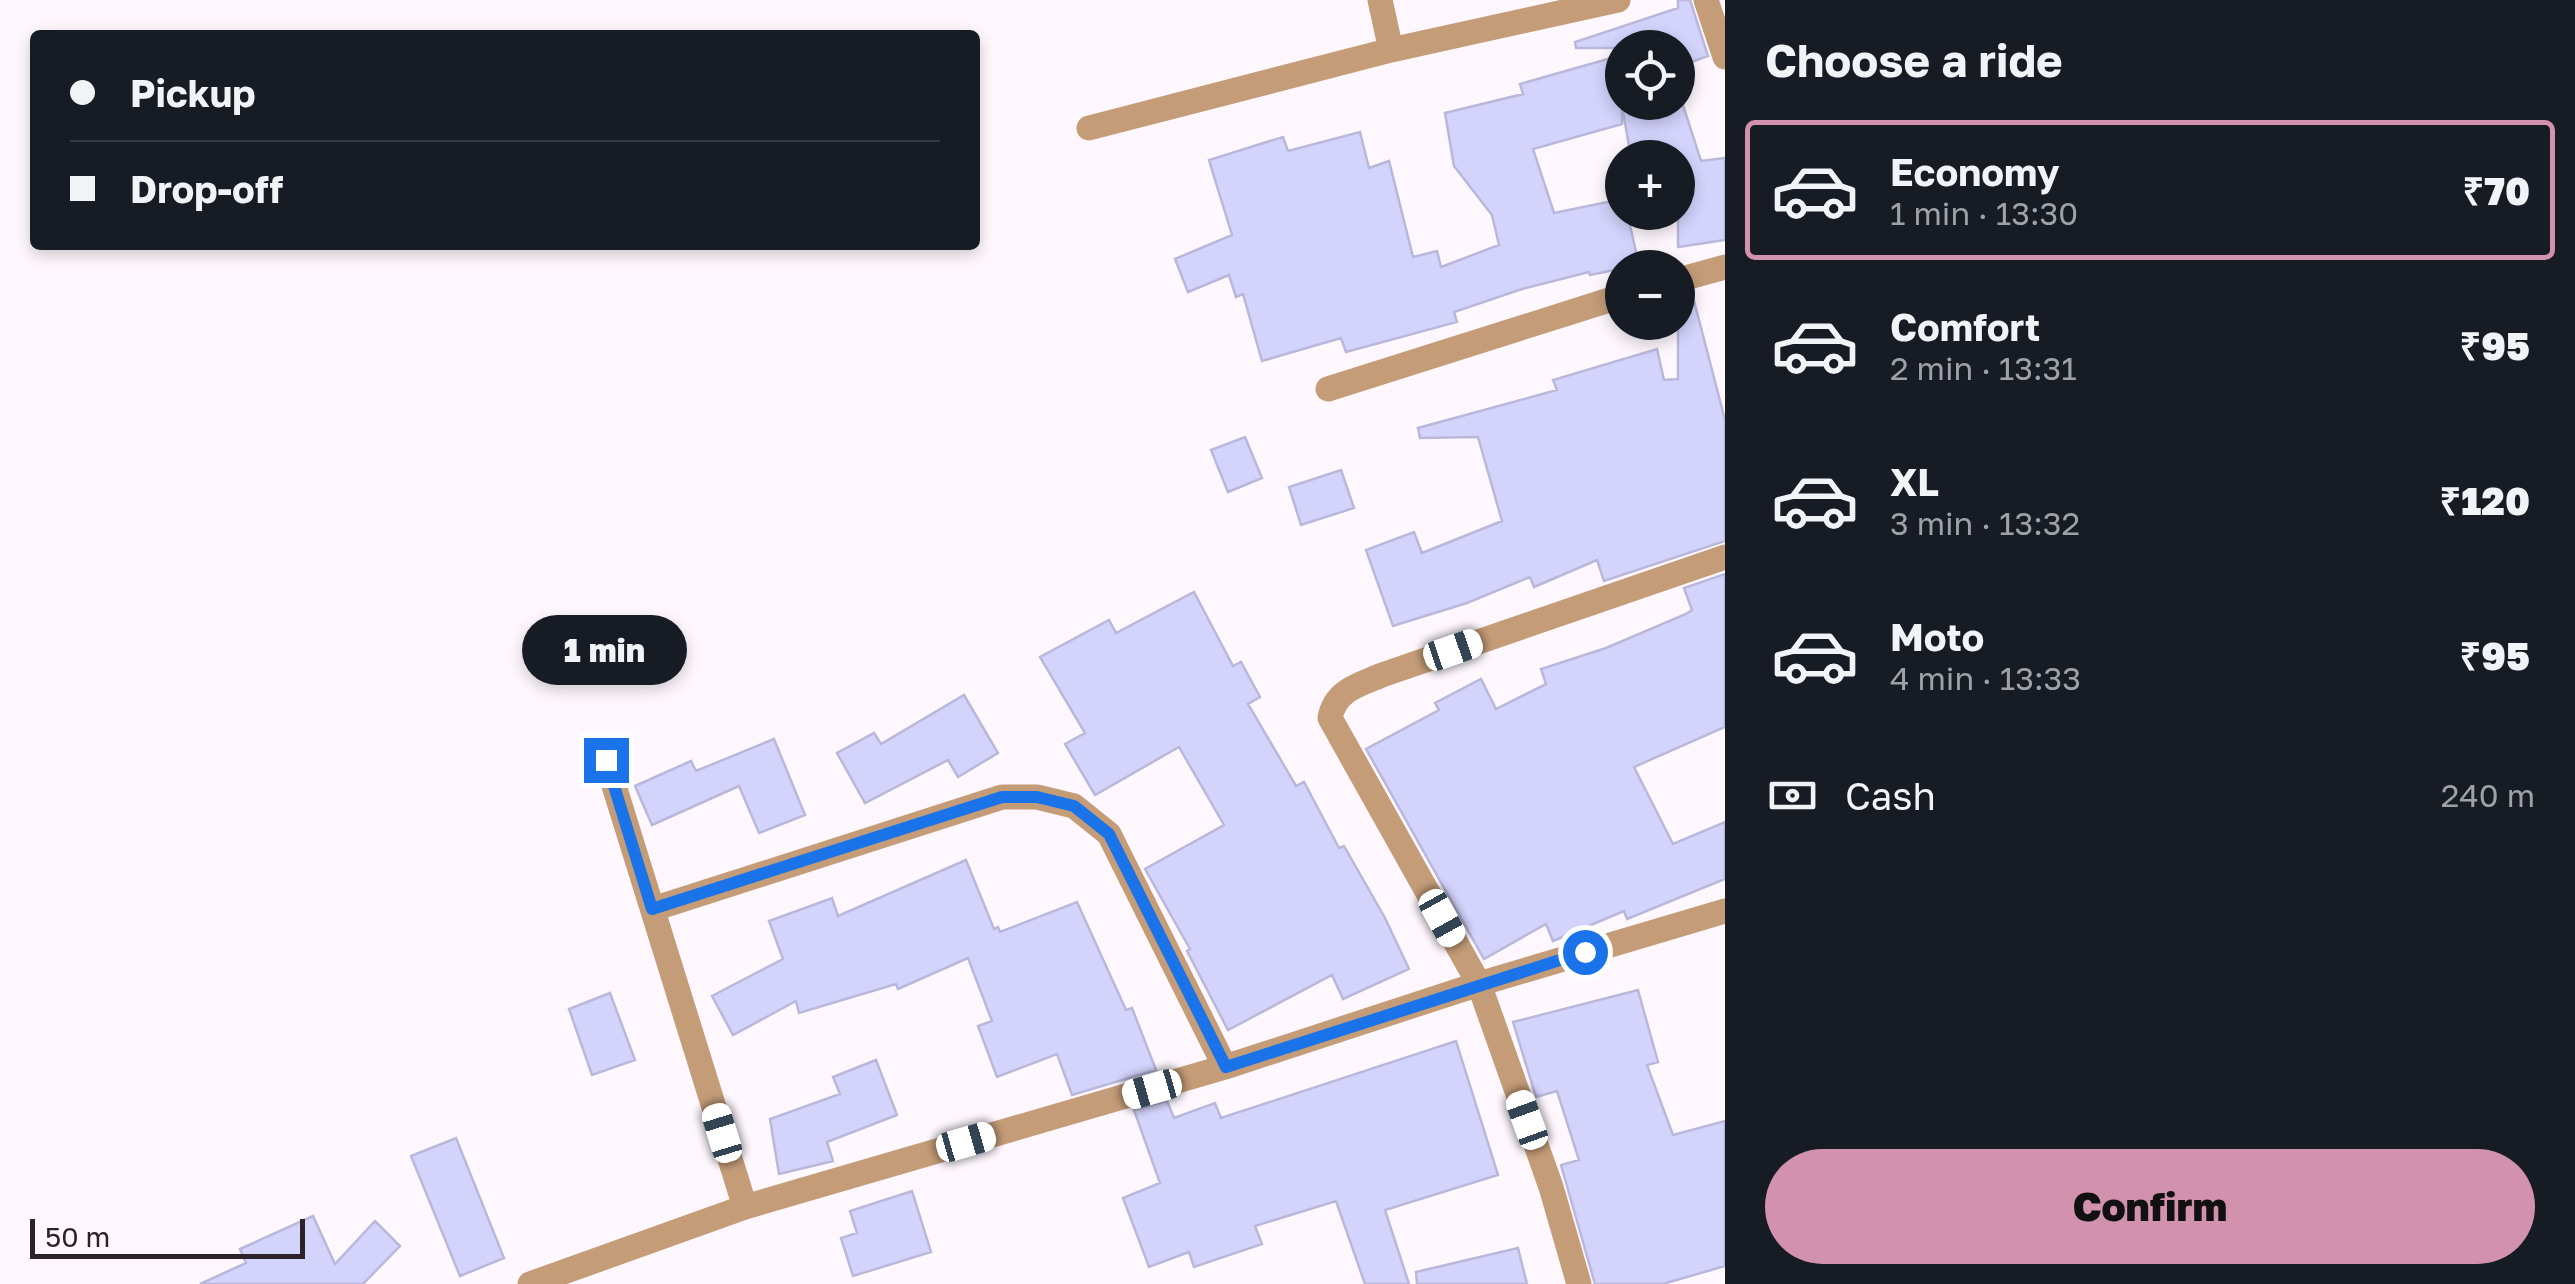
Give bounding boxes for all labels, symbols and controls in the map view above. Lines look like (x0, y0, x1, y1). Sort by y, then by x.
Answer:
map controls (1605, 30, 1695, 340)
button: locate (1605, 30, 1695, 120)
text: Choose a ride (1765, 33, 2063, 87)
text: Pickup (130, 70, 256, 115)
button: + (1605, 140, 1695, 230)
icon: car (1770, 145, 1860, 235)
text: Economy (1890, 149, 2059, 194)
text: Drop-off (130, 166, 283, 211)
text: ₹70 (2462, 168, 2530, 213)
text: 1 min · 13:30 (1890, 194, 2078, 232)
button: − (1605, 250, 1695, 340)
icon: car (1770, 300, 1860, 390)
text: Comfort (1890, 304, 2040, 349)
text: ₹95 (2460, 323, 2530, 368)
text: 2 min · 13:31 (1890, 349, 2077, 387)
icon: car (1770, 455, 1860, 545)
text: XL (1890, 459, 1939, 504)
text: ₹120 (2440, 478, 2530, 523)
text: 3 min · 13:32 (1890, 504, 2080, 542)
icon: car (1770, 610, 1860, 700)
text: Moto (1890, 614, 1984, 659)
callout: 1 min (524, 615, 688, 685)
car (1420, 626, 1486, 674)
text: 1 min (564, 631, 645, 669)
text: ₹95 (2460, 633, 2530, 678)
text: 4 min · 13:33 (1890, 659, 2081, 697)
route end (584, 738, 629, 783)
icon: cash (1765, 768, 1820, 823)
text: Cash (1845, 773, 1936, 818)
text: 240 m (2441, 776, 2535, 814)
car (1414, 884, 1470, 952)
route start (1563, 930, 1608, 975)
car (1119, 1066, 1185, 1112)
car (1503, 1087, 1551, 1153)
car (699, 1100, 745, 1166)
car (933, 1119, 999, 1165)
button: Confirm (1765, 1149, 2535, 1264)
scale bar (30, 1214, 305, 1258)
text: 50 m (45, 1220, 110, 1253)

